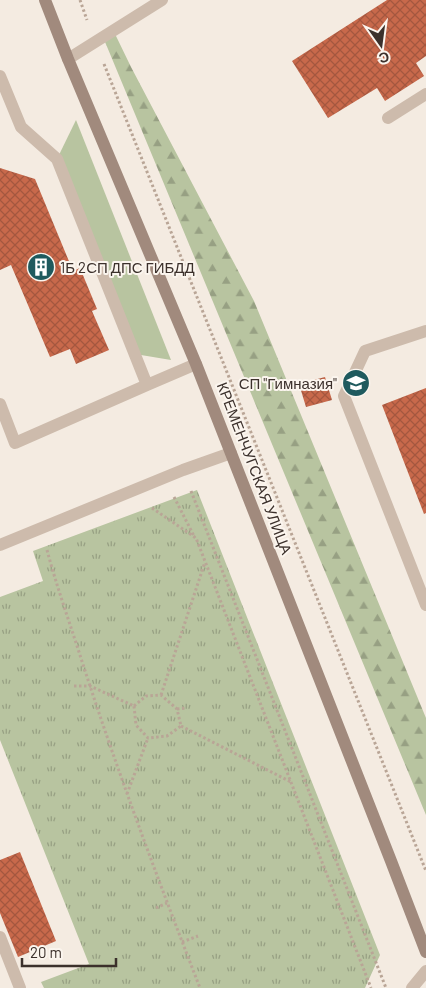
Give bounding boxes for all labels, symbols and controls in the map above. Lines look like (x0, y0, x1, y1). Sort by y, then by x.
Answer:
north arrow (356, 20, 406, 70)
text: С (377, 49, 391, 68)
building icon: 1Б 2СП ДПС ГИБДД (26, 252, 56, 282)
place label: 1Б 2СП ДПС ГИБДД (60, 258, 195, 276)
school or university icon: СП "Гимназия" (341, 368, 371, 398)
place label: СП "Гимназия" (239, 374, 337, 392)
street label: КРЕМЕНЧУГСКАЯ УЛИЦА (214, 379, 296, 557)
scale bar (22, 936, 116, 968)
text: 20 m (30, 943, 62, 961)

